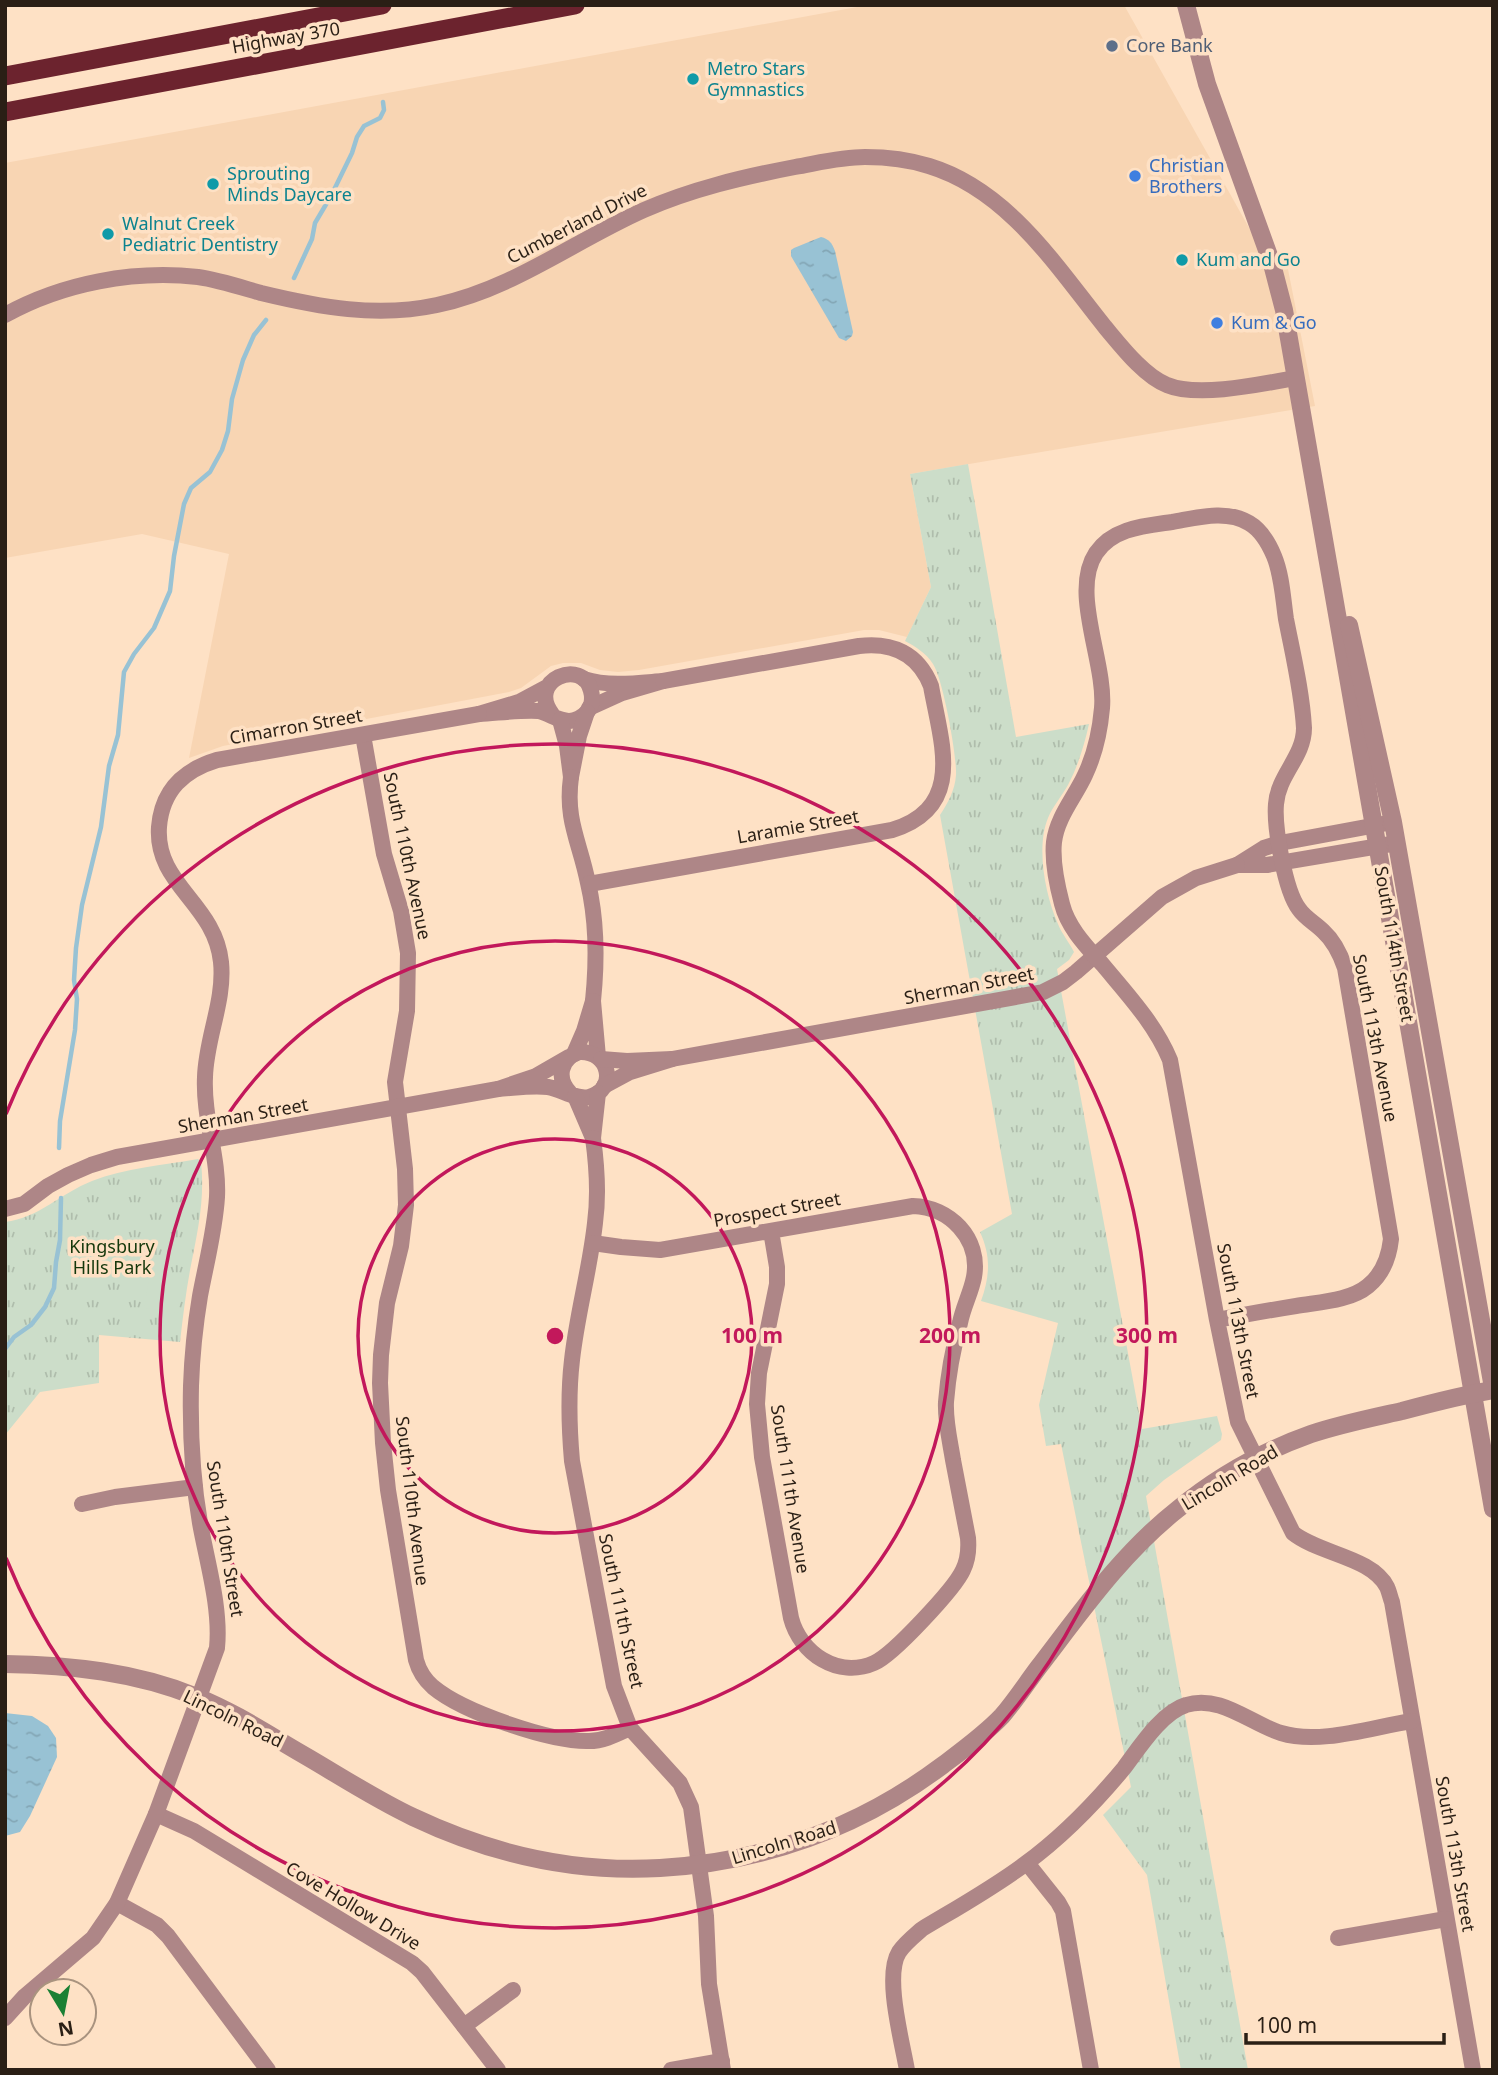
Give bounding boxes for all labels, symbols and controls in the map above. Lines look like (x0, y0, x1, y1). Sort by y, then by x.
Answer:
street label: Highway 370 (230, 16, 342, 58)
place label: Core Bank (1126, 33, 1213, 57)
marker: Core Bank (1104, 38, 1120, 54)
place label: Metro Stars Gymnastics (707, 56, 805, 101)
marker: Metro Stars Gymnastics (685, 71, 701, 87)
place label: Christian Brothers (1149, 153, 1225, 198)
place label: Sprouting Minds Daycare (227, 161, 352, 206)
marker: Christian Brothers (1127, 168, 1143, 184)
marker: Sprouting Minds Daycare (205, 176, 221, 192)
street label: Cumberland Drive (502, 177, 651, 269)
place label: Walnut Creek Pediatric Dentistry (122, 211, 279, 256)
marker: Walnut Creek Pediatric Dentistry (100, 226, 116, 242)
place label: Kum and Go (1196, 247, 1301, 271)
marker: Kum and Go (1174, 252, 1190, 268)
place label: Kum & Go (1231, 310, 1317, 334)
marker: Kum & Go (1209, 315, 1225, 331)
street label: Cimarron Street (228, 702, 365, 750)
street label: South 110th Avenue (379, 770, 437, 942)
street label: Laramie Street (735, 803, 861, 849)
street label: South 114th Street (1369, 864, 1421, 1024)
street label: South 113th Avenue (1348, 952, 1404, 1124)
street label: Sherman Street (902, 961, 1036, 1009)
street label: Sherman Street (176, 1092, 310, 1138)
street label: Prospect Street (711, 1186, 843, 1232)
park label: Kingsbury Hills Park (69, 1234, 156, 1279)
street label: South 113th Street (1212, 1241, 1266, 1401)
text: 100 m (721, 1321, 783, 1349)
text: 200 m (919, 1321, 981, 1349)
text: 300 m (1116, 1321, 1178, 1349)
centre of rings (543, 1324, 567, 1348)
street label: South 111th Avenue (766, 1403, 816, 1575)
street label: South 110th Avenue (391, 1415, 435, 1587)
street label: Lincoln Road (1177, 1439, 1282, 1515)
street label: South 110th Street (202, 1459, 250, 1619)
street label: South 111th Street (594, 1531, 650, 1691)
street label: Lincoln Road (179, 1684, 287, 1753)
street label: South 113th Street (1430, 1774, 1482, 1934)
street label: Lincoln Road (728, 1815, 839, 1869)
street label: Cove Hollow Drive (282, 1855, 425, 1955)
north arrow (28, 1977, 98, 2047)
scale bar (1246, 2002, 1444, 2046)
text: 100 m (1256, 2011, 1317, 2039)
text: N (56, 2015, 76, 2043)

